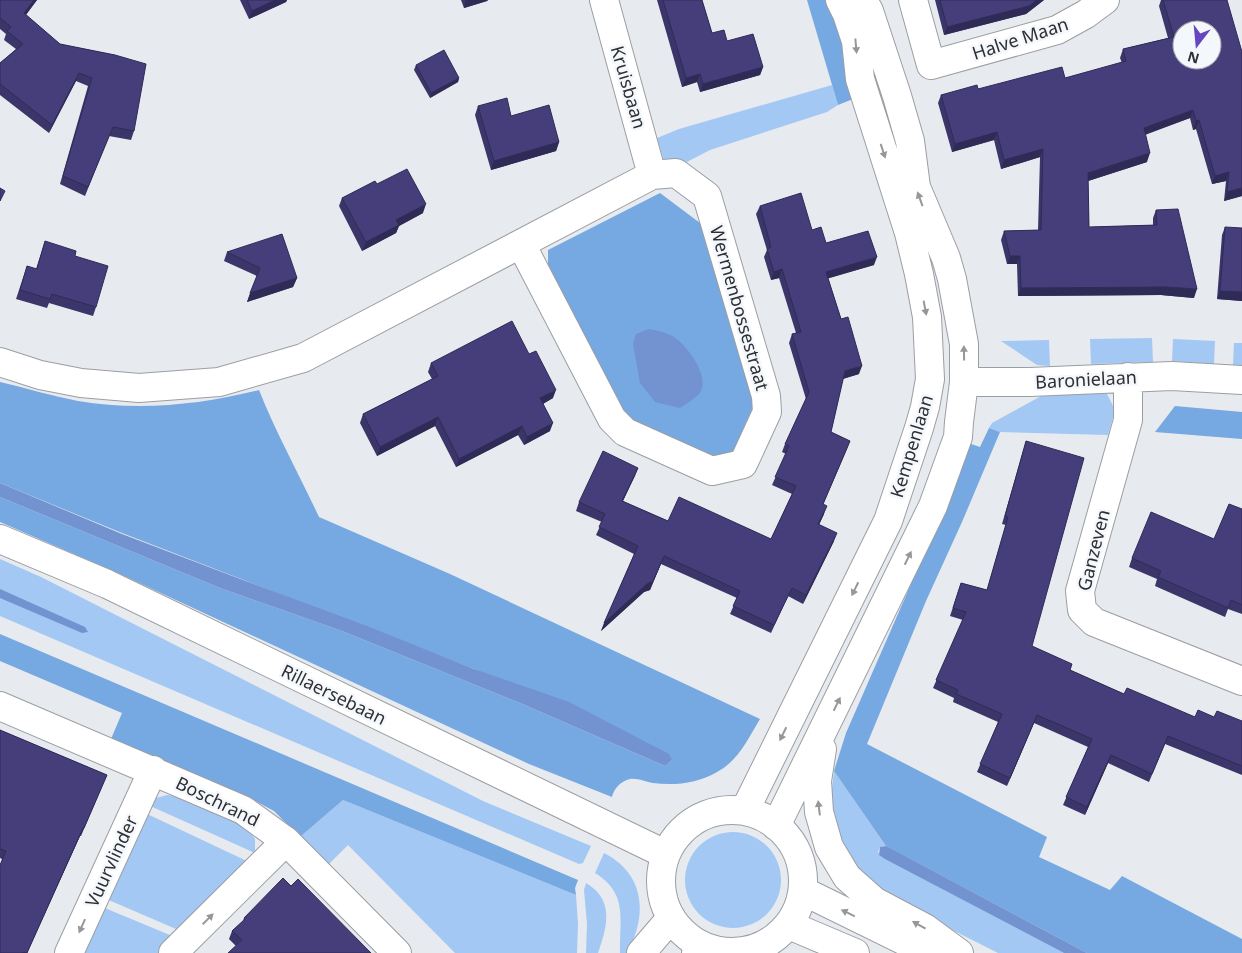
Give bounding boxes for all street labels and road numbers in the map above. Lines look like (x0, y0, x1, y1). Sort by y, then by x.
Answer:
street label: Halve Maan (969, 11, 1071, 65)
street label: Kruisbaan (606, 43, 652, 131)
street label: Wermenbossestraat (705, 223, 775, 394)
street label: Baronielaan (1035, 364, 1137, 394)
street label: Kempenlaan (884, 392, 938, 500)
street label: Ganzeven (1071, 507, 1115, 593)
street label: Rillaersebaan (278, 658, 390, 730)
street label: Boschrand (172, 770, 264, 832)
street label: Vuurvlinder (79, 811, 143, 911)

